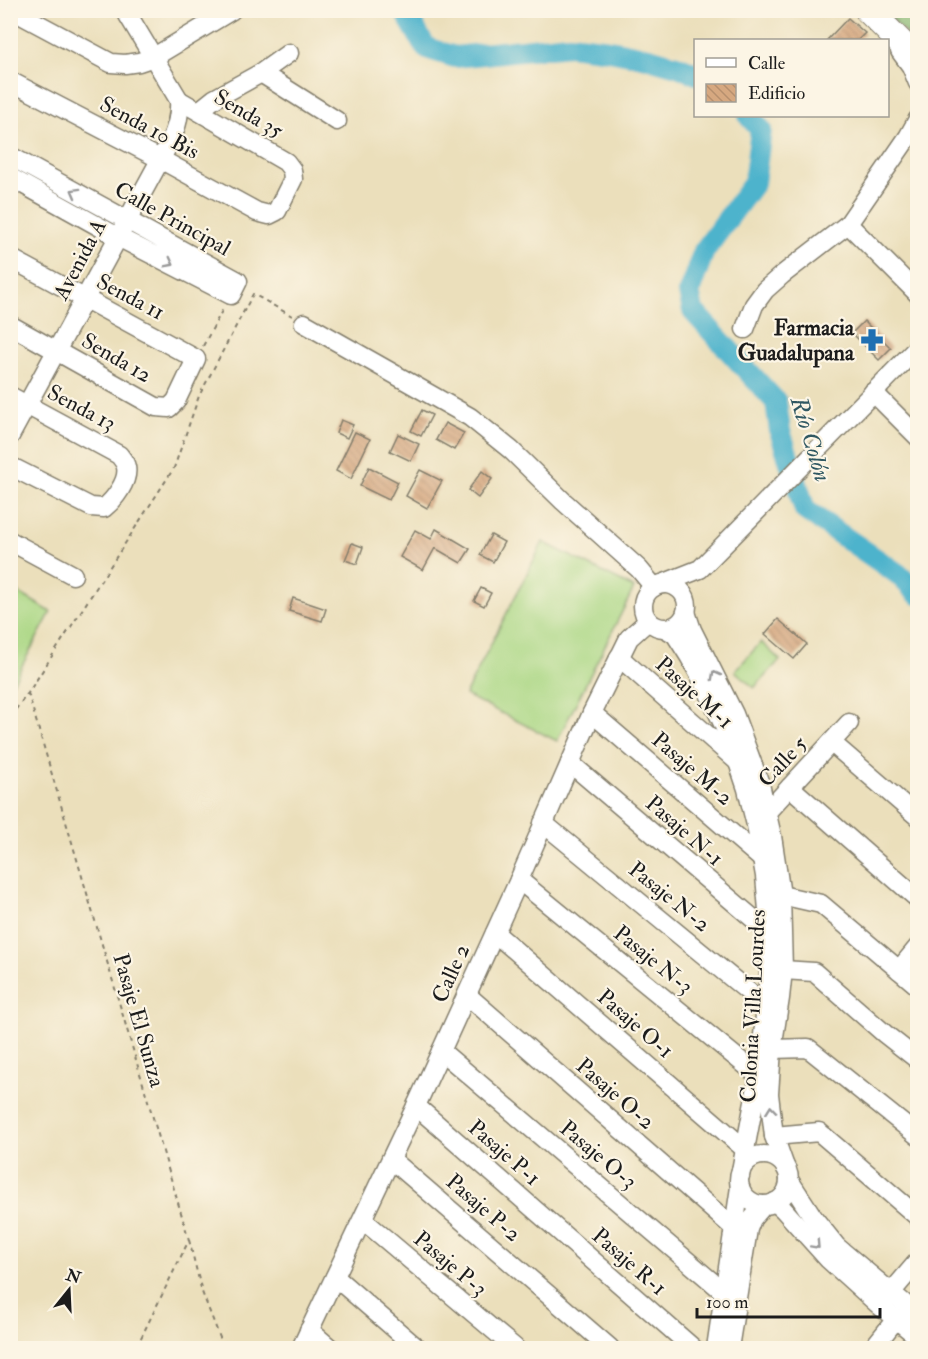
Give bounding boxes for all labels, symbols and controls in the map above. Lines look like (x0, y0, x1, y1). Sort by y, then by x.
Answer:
legend (694, 39, 889, 117)
text: Calle (748, 52, 786, 75)
text: Edificio (748, 82, 805, 105)
street label: Senda 35 (209, 83, 288, 145)
street label: Senda 10 Bis (95, 90, 204, 166)
street label: Calle Principal (109, 175, 236, 263)
one-way arrow (71, 188, 81, 199)
street label: Avenida A (47, 214, 113, 306)
one-way arrow (164, 256, 175, 268)
street label: Senda 11 (92, 267, 169, 326)
place label: Farmacia Guadalupana (738, 314, 855, 368)
street label: Senda 12 (76, 327, 157, 389)
pharmacy icon: Farmacia Guadalupana (859, 327, 885, 353)
street label: Senda 13 (43, 378, 121, 438)
water label: Río Colón (783, 392, 838, 485)
street label: Pasaje M-1 (650, 650, 739, 735)
one-way arrow (711, 671, 722, 681)
street label: Pasaje M-2 (646, 726, 739, 812)
street label: Calle 5 (752, 730, 814, 793)
street label: Pasaje N-1 (640, 789, 729, 872)
street label: Pasaje N-2 (623, 855, 716, 938)
street label: Colonia Villa Lourdes (734, 909, 772, 1103)
street label: Pasaje N-3 (608, 919, 699, 1000)
street label: Calle 2 (426, 940, 476, 1007)
street label: Pasaje El Sunza (107, 950, 172, 1091)
street label: Pasaje O-1 (591, 983, 679, 1064)
street label: Pasaje O-2 (570, 1052, 660, 1136)
one-way arrow (765, 1106, 778, 1115)
street label: Pasaje P-1 (462, 1114, 546, 1192)
street label: Pasaje O-3 (554, 1114, 643, 1195)
street label: Pasaje P-2 (440, 1168, 527, 1248)
street label: Pasaje R-1 (586, 1222, 672, 1302)
street label: Pasaje P-3 (408, 1225, 493, 1303)
one-way arrow (808, 1237, 819, 1248)
north arrow (39, 1260, 99, 1320)
text: N (62, 1265, 84, 1289)
scale bar (697, 1281, 880, 1319)
text: 100 m (706, 1291, 749, 1314)

